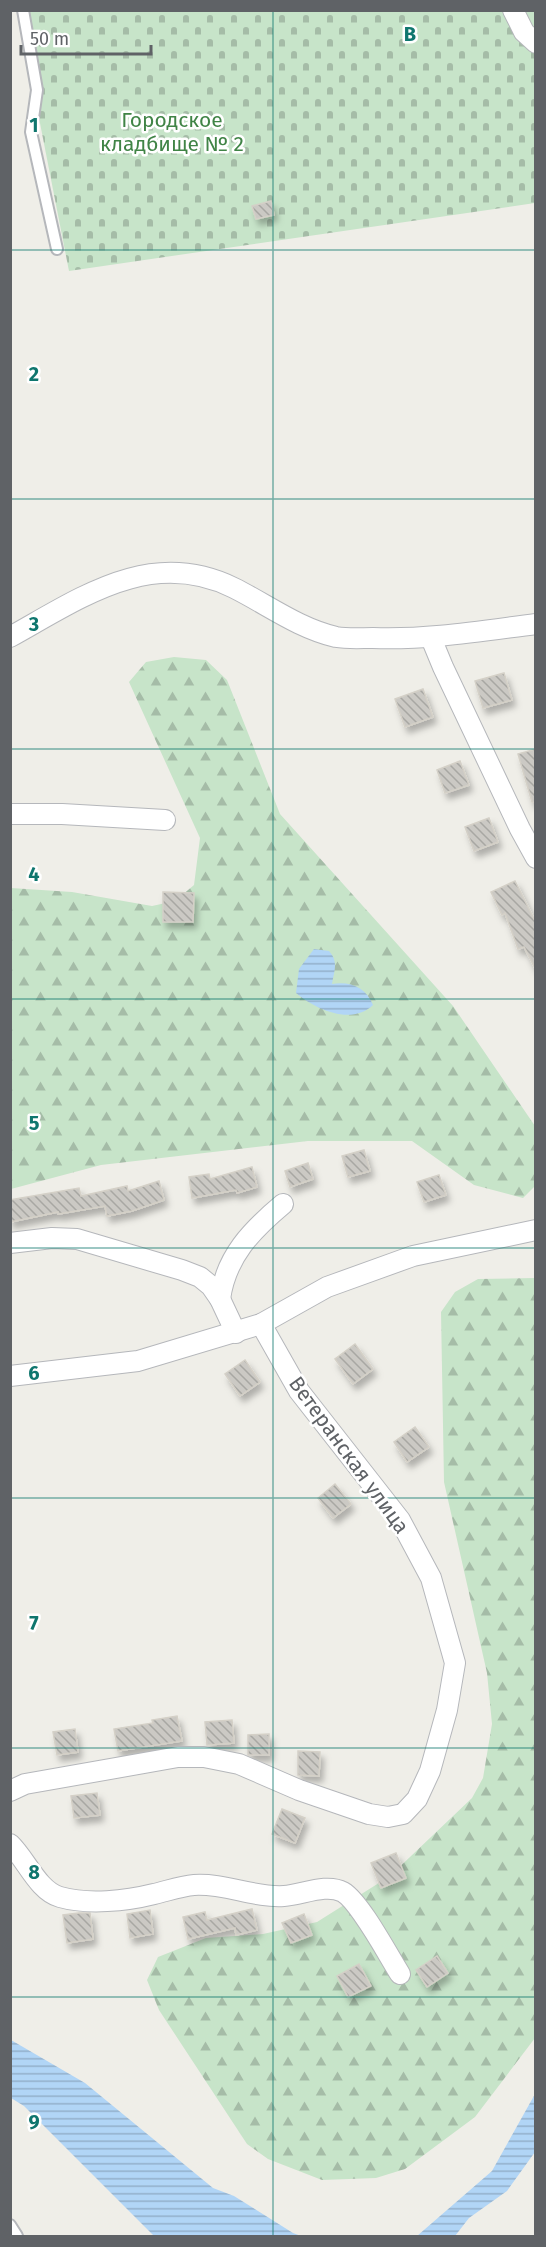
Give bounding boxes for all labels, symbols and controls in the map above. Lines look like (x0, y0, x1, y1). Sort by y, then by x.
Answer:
scale bar (21, 18, 152, 56)
text: B (404, 22, 416, 46)
text: 50 m (30, 28, 69, 50)
park label: Городское кладбище № 2 (100, 107, 244, 157)
text: 1 (29, 113, 39, 137)
text: 2 (29, 362, 39, 386)
text: 3 (28, 612, 39, 636)
text: 4 (28, 862, 40, 886)
text: 5 (29, 1111, 40, 1135)
text: 6 (28, 1361, 40, 1385)
street label: Ветеранская улица (283, 1371, 415, 1539)
text: 7 (29, 1611, 39, 1635)
text: 8 (28, 1860, 40, 1884)
text: 9 (28, 2110, 40, 2134)

